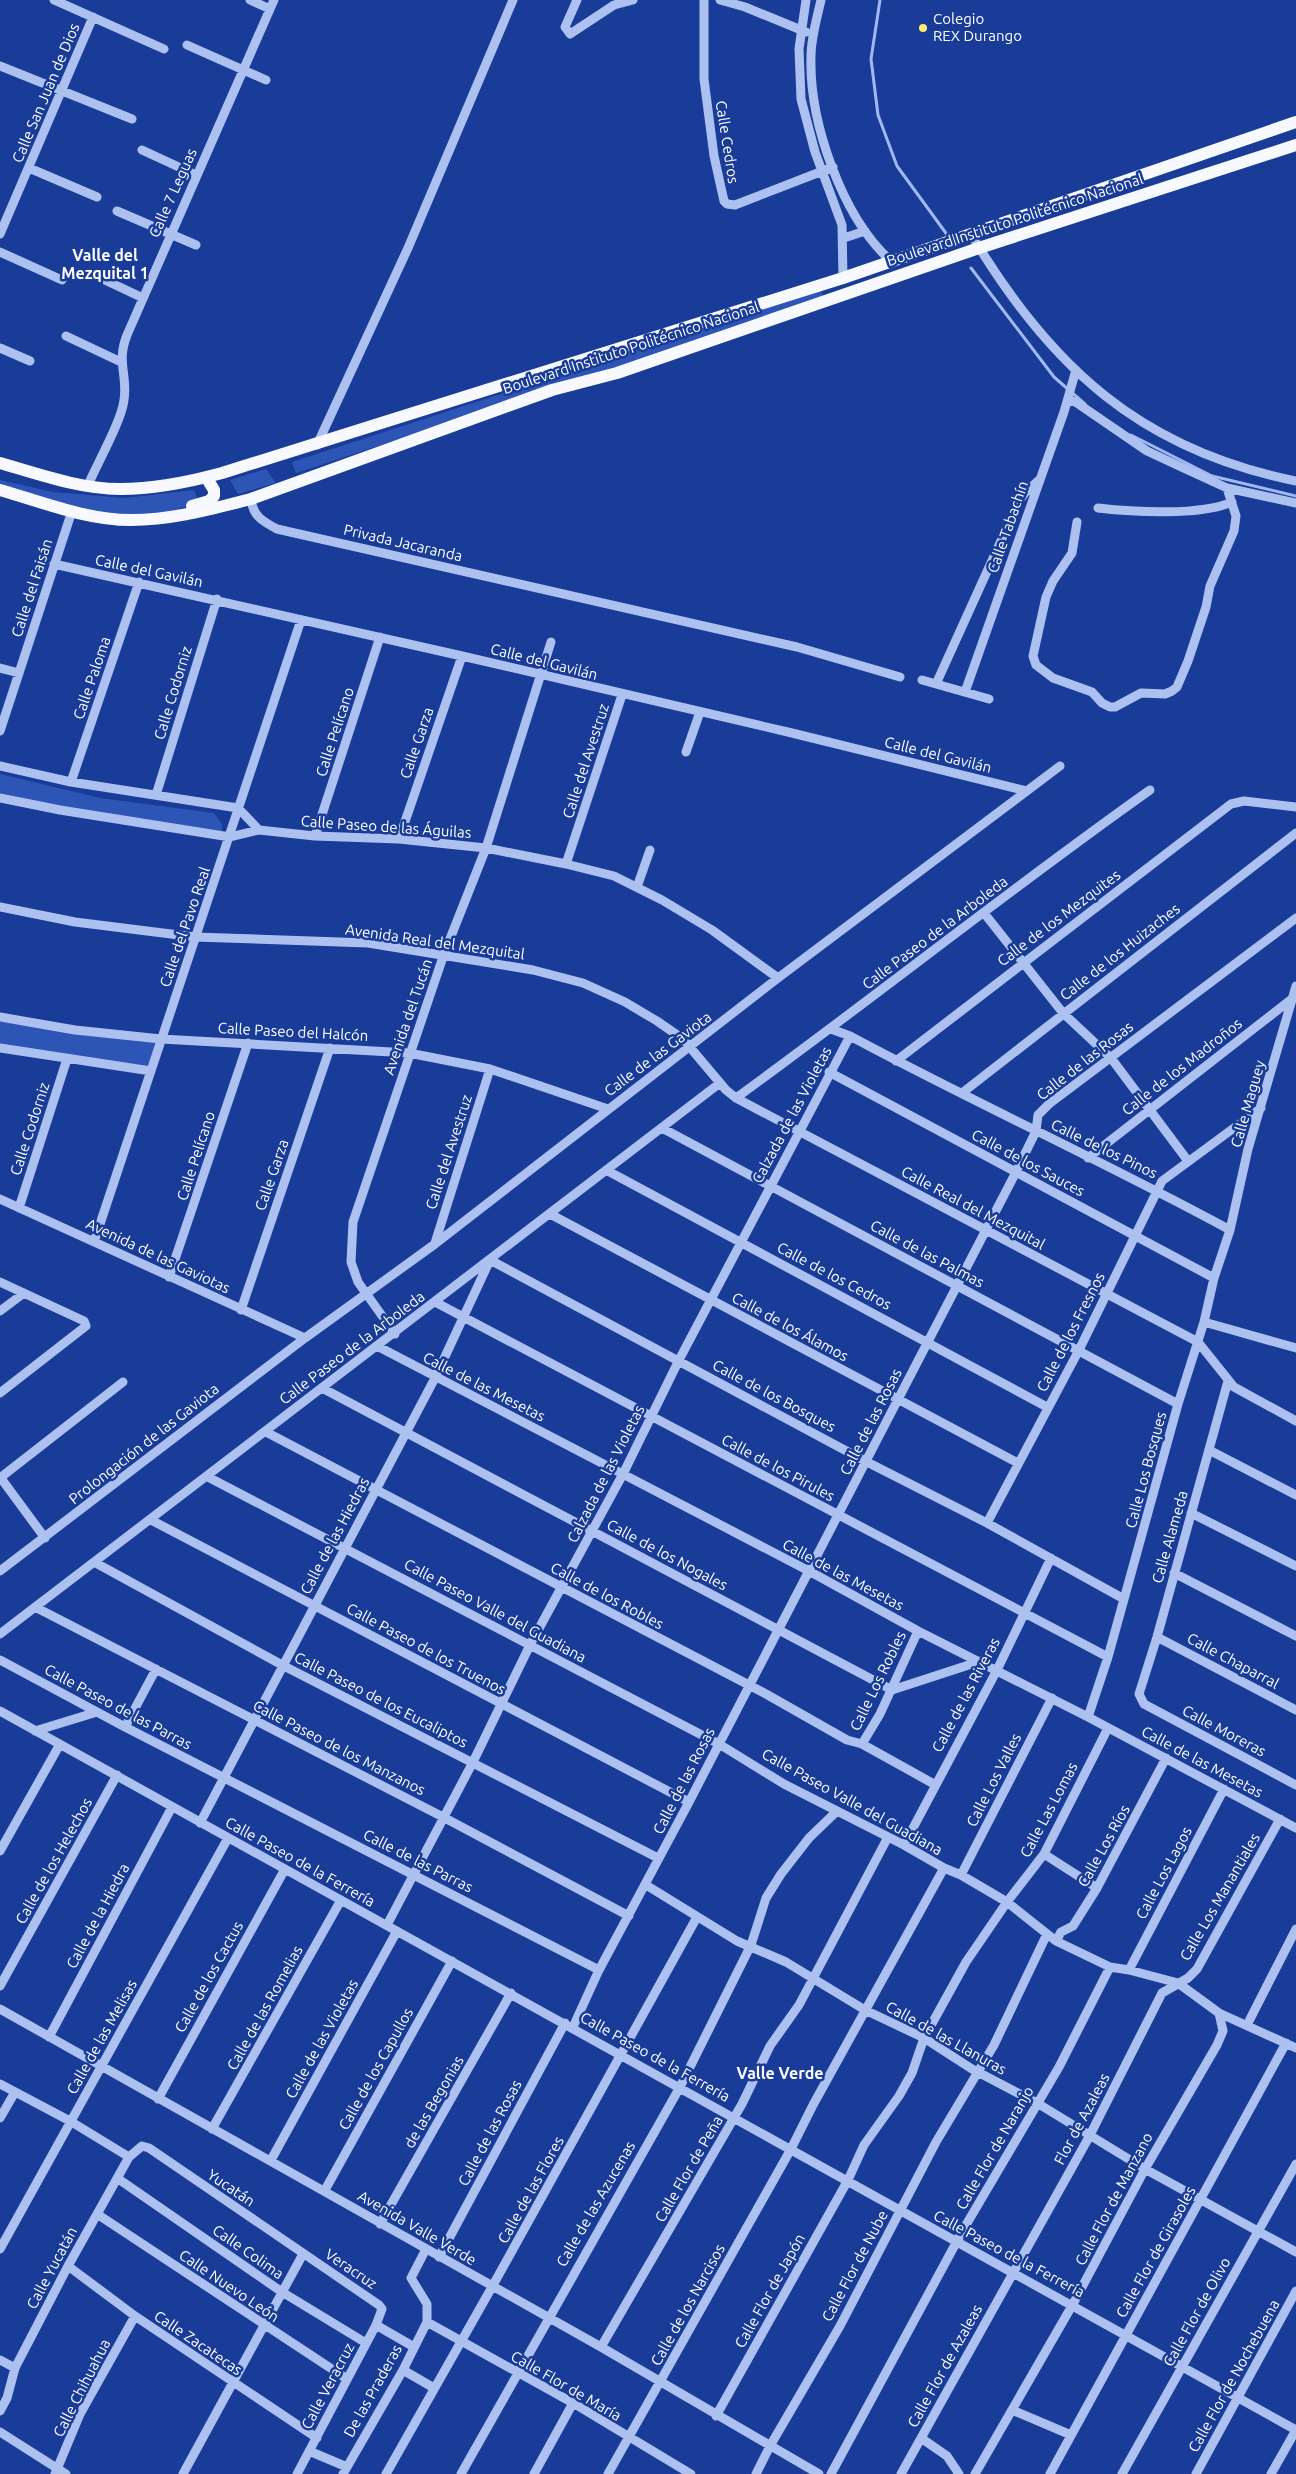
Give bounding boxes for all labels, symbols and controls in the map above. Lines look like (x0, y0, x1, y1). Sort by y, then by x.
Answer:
place label: Colegio REX Durango (933, 10, 1022, 44)
street label: Calle San Juan de Dios (8, 21, 83, 165)
marker: Colegio REX Durango (917, 22, 929, 34)
street label: Calle Cedros (713, 99, 742, 185)
street label: Calle 7 Leguas (145, 146, 200, 240)
street label: Boulevard Instituto Politécnico Nacional (884, 170, 1145, 269)
district label: Valle del Mezquital 1 (61, 246, 149, 282)
street label: Boulevard Instituto Politécnico Nacional (500, 298, 761, 397)
street label: Calle Tabachín (984, 479, 1031, 575)
street label: Privada Jacaranda (342, 521, 464, 564)
street label: Calle del Faisán (8, 537, 55, 639)
street label: Calle del Gavilán (94, 551, 205, 590)
street label: Calle Paloma (69, 634, 114, 721)
street label: Calle del Gavilán (489, 640, 599, 683)
street label: Calle Codorniz (150, 644, 195, 742)
street label: Calle Pelícano (312, 685, 357, 779)
street label: Calle del Avestruz (559, 701, 612, 820)
street label: Calle Garza (396, 705, 437, 781)
street label: Calle del Gavilán (883, 733, 993, 776)
street label: Calle Paseo de las Águilas (300, 812, 472, 841)
street label: Calle del Pavo Real (156, 864, 213, 989)
street label: Calle de los Mezquites (994, 866, 1123, 969)
street label: Calle Paseo de la Arboleda (859, 872, 1011, 993)
street label: Calle de los Huizaches (1056, 900, 1183, 1004)
street label: Avenida Real del Mezquital (344, 920, 526, 963)
street label: Avenida del Tucán (380, 957, 435, 1077)
street label: Calle de las Gaviota (601, 1008, 715, 1099)
street label: Calle de los Madroños (1118, 1015, 1245, 1119)
street label: Calle de las Rosas (1033, 1018, 1136, 1103)
street label: Calle Paseo del Halcón (217, 1019, 369, 1044)
street label: Calzada de las Violetas (748, 1044, 835, 1186)
street label: Calle Maguey (1227, 1058, 1268, 1149)
street label: Calle Codorniz (6, 1080, 53, 1178)
street label: Calle del Avestruz (422, 1092, 475, 1211)
street label: Calle Pelícano (173, 1109, 218, 1203)
street label: Calle de los Pinos (1048, 1115, 1160, 1182)
street label: Calle de los Sauces (969, 1126, 1088, 1200)
street label: Calle Garza (251, 1137, 292, 1213)
street label: Calle Real del Mezquital (899, 1162, 1048, 1253)
street label: Avenida de las Gaviotas (84, 1215, 233, 1296)
street label: Calle de las Palmas (868, 1216, 987, 1291)
street label: Calle de los Cedros (774, 1238, 894, 1313)
street label: Calle de los Fresnos (1033, 1269, 1108, 1394)
street label: Calle Paseo de la Arboleda (276, 1287, 428, 1408)
street label: Calle de los Álamos (729, 1289, 851, 1364)
street label: Calle de las Mesetas (420, 1348, 548, 1425)
street label: Calle de los Bosques (710, 1356, 839, 1435)
street label: Calle de las Rosas (836, 1366, 905, 1478)
street label: Prolongación de las Gaviota (65, 1380, 222, 1507)
street label: Calzada de las Violetas (563, 1402, 648, 1545)
street label: Calle Los Bosques (1122, 1410, 1169, 1530)
street label: Calle de los Pirules (719, 1431, 838, 1504)
street label: Calle de las Hiedras (297, 1475, 372, 1597)
street label: Calle Alameda (1148, 1489, 1191, 1585)
street label: Calle de los Nogales (604, 1516, 730, 1594)
street label: Calle de las Mesetas (780, 1535, 907, 1614)
street label: Calle Paseo Valle del Guadiana (401, 1555, 589, 1666)
street label: Calle de los Robles (548, 1559, 667, 1632)
street label: Calle Paseo de los Truenos (344, 1599, 509, 1698)
street label: Calle Los Robles (846, 1628, 909, 1733)
street label: Calle Chaparral (1184, 1629, 1282, 1692)
street label: Calle de las Riveras (928, 1635, 1003, 1755)
street label: Calle Paseo de los Eucaliptos (292, 1648, 471, 1751)
street label: Calle Paseo de las Parras (42, 1660, 195, 1753)
street label: Calle Paseo de los Manzanos (250, 1697, 428, 1798)
street label: Calle Moreras (1180, 1701, 1269, 1760)
street label: Calle de las Mesetas (1139, 1722, 1266, 1801)
street label: Calle de las Rosas (649, 1725, 718, 1837)
street label: Calle Los Valles (963, 1730, 1024, 1829)
street label: Calle Paseo Valle del Guadiana (759, 1745, 945, 1858)
street label: Calle Las Lomas (1016, 1759, 1081, 1860)
street label: Calle de los Helechos (12, 1795, 95, 1927)
street label: Calle Los Ríos (1074, 1802, 1133, 1890)
street label: Calle Paseo de la Ferrería (222, 1813, 378, 1910)
street label: Calle Los Lagos (1132, 1824, 1195, 1922)
street label: Calle de las Parras (361, 1826, 476, 1896)
street label: Calle Los Manantiales (1176, 1830, 1263, 1964)
street label: Calle de la Hiedra (63, 1860, 132, 1971)
street label: Calle de los Cactus (171, 1918, 246, 2035)
street label: Calle de las Romelias (223, 1943, 306, 2073)
street label: Calle de las Violetas (282, 1976, 361, 2101)
street label: Calle de las Melisas (63, 1977, 140, 2097)
street label: Calle de las Llanuras (883, 1997, 1009, 2078)
street label: Calle de los Capullos (335, 2005, 416, 2133)
street label: Calle Paseo de la Ferrería (577, 2008, 733, 2105)
street label: de las Begonias (400, 2053, 467, 2151)
district label: Valle Verde (737, 2064, 823, 2082)
street label: Flor de Azaleas (1050, 2070, 1113, 2167)
street label: Calle de las Rosas (454, 2077, 525, 2189)
street label: Calle Flor de Naranjo (952, 2083, 1037, 2212)
street label: Calle Flor de Peña (651, 2113, 726, 2225)
street label: Calle Flor de Manzano (1071, 2129, 1156, 2268)
street label: Calle de las Flores (494, 2133, 567, 2246)
street label: Calle de las Azucenas (553, 2138, 638, 2270)
street label: Yucatán (204, 2166, 258, 2210)
street label: Calle Flor de Girasoles (1112, 2183, 1199, 2320)
street label: Avenida Valle Verde (355, 2187, 479, 2268)
street label: Calle Flor de Nube (818, 2207, 891, 2324)
street label: Calle Paseo de la Ferrería (931, 2207, 1088, 2301)
street label: Calle Colima (210, 2221, 287, 2282)
street label: Calle Yucatán (23, 2224, 80, 2312)
street label: Calle Flor de Japón (731, 2231, 808, 2351)
street label: Calle de los Narcisos (647, 2241, 728, 2368)
street label: Veracruz (322, 2245, 380, 2292)
street label: Calle Nuevo León (176, 2246, 282, 2325)
street label: Calle Flor de Olivo (1160, 2254, 1234, 2369)
street label: Calle Flor de Nochebuena (1184, 2296, 1283, 2455)
street label: Calle Flor de Azaleas (904, 2301, 985, 2430)
street label: Calle Zacatecas (151, 2307, 246, 2378)
street label: Calle Chihuahua (50, 2336, 114, 2440)
street label: Calle Veracruz (298, 2340, 357, 2432)
street label: De las Praderas (340, 2341, 405, 2440)
street label: Calle Flor de María (508, 2347, 624, 2424)

